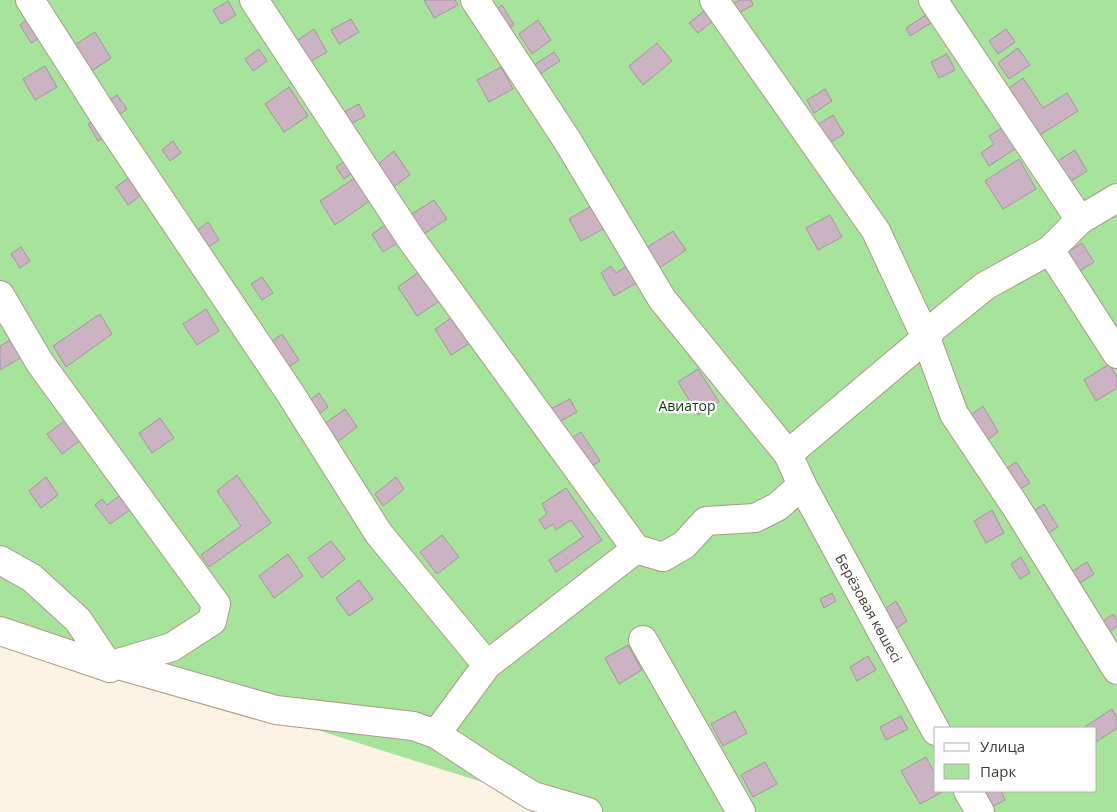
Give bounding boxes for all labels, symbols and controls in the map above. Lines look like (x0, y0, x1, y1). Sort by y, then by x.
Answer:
park label: Авиатор (658, 396, 716, 415)
street label: Берёзовая көшесі (831, 550, 907, 666)
legend (934, 727, 1097, 792)
text: Улица (980, 736, 1025, 756)
text: Парк (980, 761, 1016, 781)

